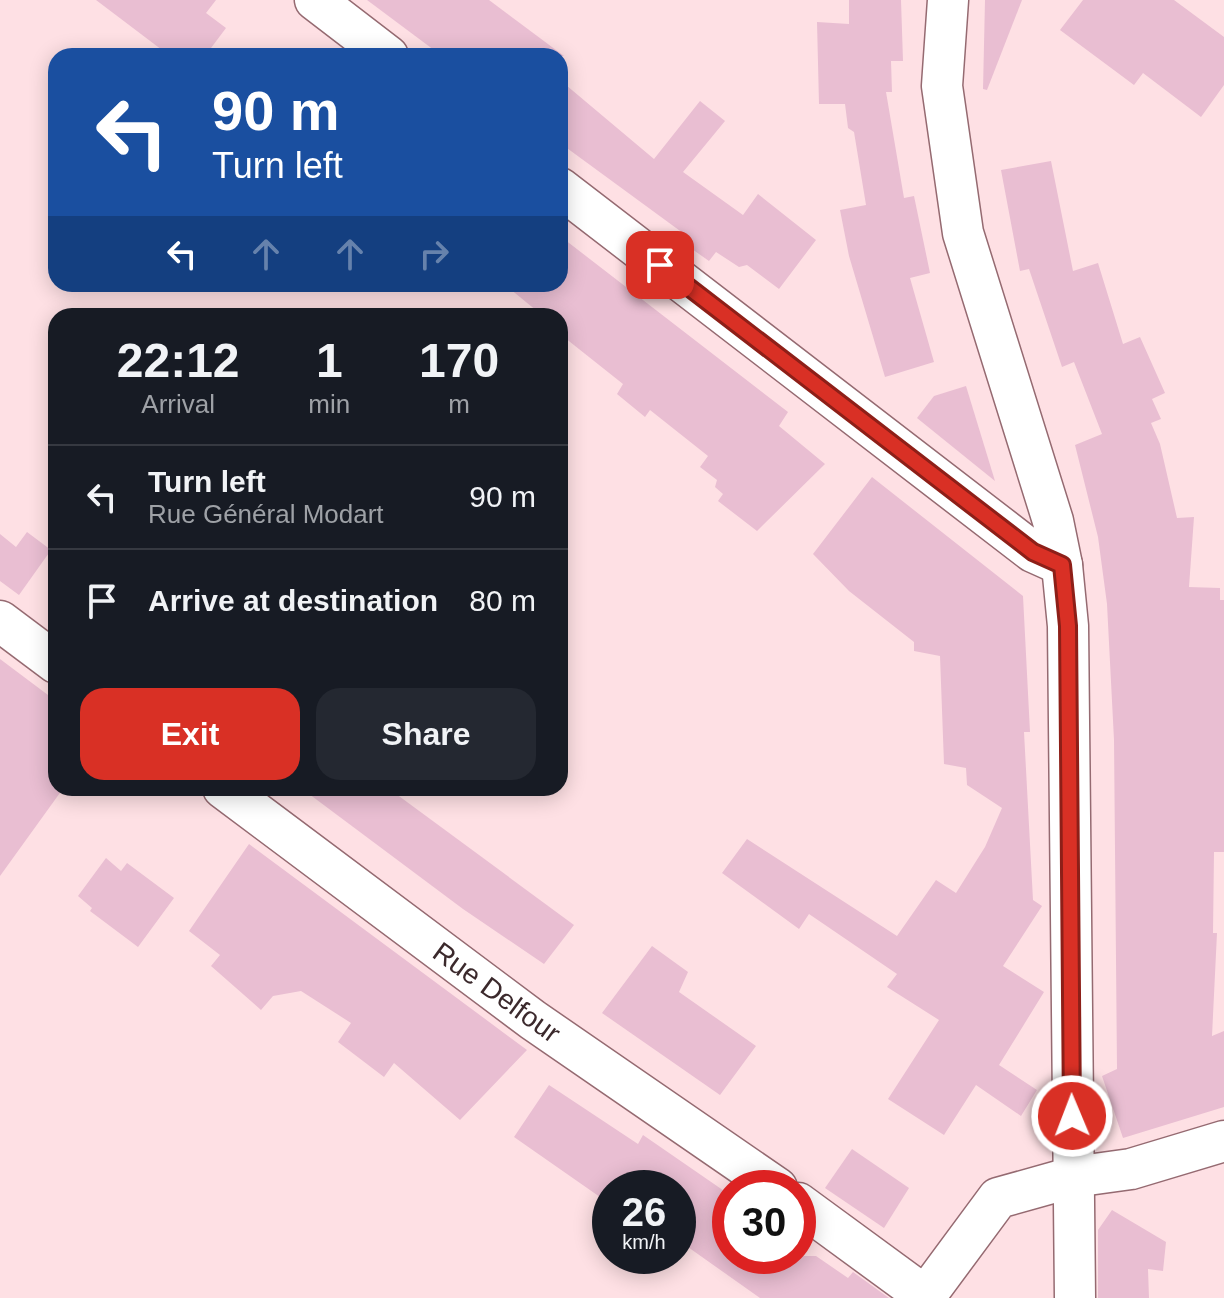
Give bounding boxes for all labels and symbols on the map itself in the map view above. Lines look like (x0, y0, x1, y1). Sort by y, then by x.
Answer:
pin (626, 231, 694, 299)
street label: Rue Delfour (427, 936, 566, 1049)
position arrow (1030, 1074, 1114, 1158)
speed limit sign: 30 (712, 1170, 816, 1274)

